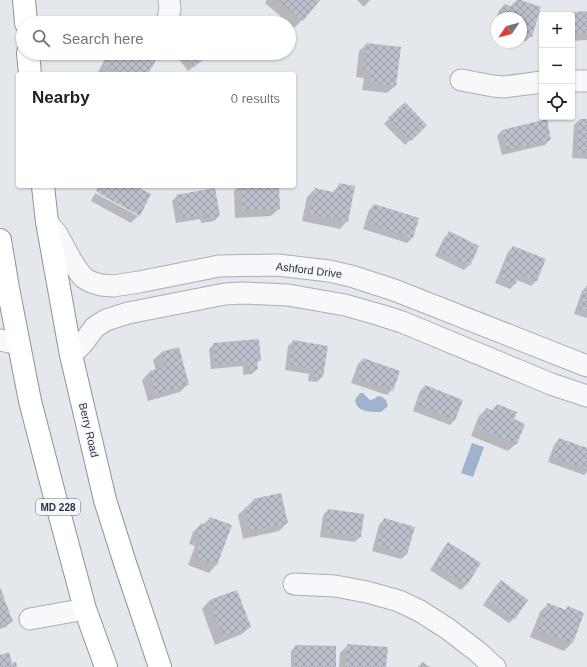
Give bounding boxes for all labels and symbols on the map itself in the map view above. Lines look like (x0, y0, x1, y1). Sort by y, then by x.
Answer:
north arrow (491, 12, 527, 48)
street label: Ashford Drive (275, 260, 343, 280)
street label: Berry Road (77, 402, 101, 458)
road number: MD 228 (36, 499, 80, 515)

